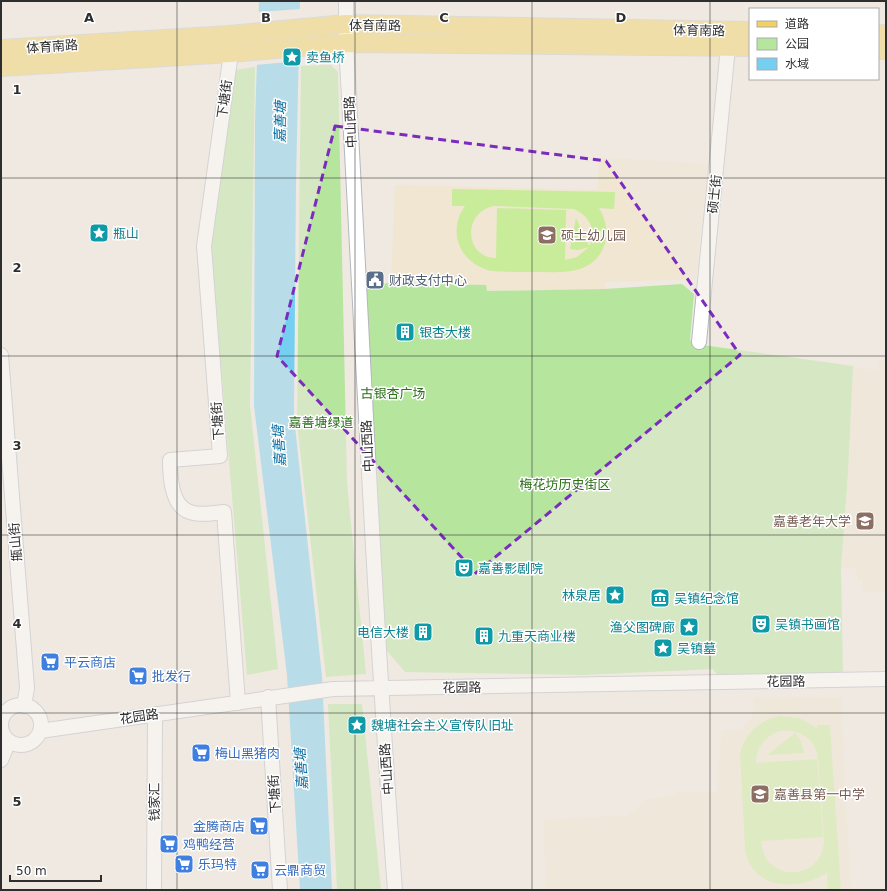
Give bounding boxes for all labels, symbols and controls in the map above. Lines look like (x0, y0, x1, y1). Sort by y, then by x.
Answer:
legend (749, 8, 879, 80)
text: A (84, 10, 94, 25)
text: B (261, 10, 271, 25)
text: C (439, 10, 449, 25)
text: D (616, 10, 627, 25)
text: 道路 (785, 17, 809, 31)
street label: 体育南路 (349, 18, 401, 33)
street label: 体育南路 (673, 23, 725, 38)
street label: 体育南路 (26, 37, 79, 56)
text: 公园 (785, 37, 809, 51)
place icon: 卖鱼桥 (281, 46, 303, 68)
place label: 卖鱼桥 (306, 50, 345, 65)
text: 水域 (785, 57, 809, 71)
street label: 下塘街 (214, 79, 235, 119)
text: 1 (12, 82, 22, 97)
street label: 中山西路 (342, 96, 359, 148)
water label: 嘉善塘 (272, 99, 288, 143)
street label: 硕士街 (705, 174, 724, 214)
place icon: 瓶山 (88, 222, 110, 244)
school or university icon: 硕士幼儿园 (536, 224, 558, 246)
place label: 瓶山 (113, 226, 139, 241)
place label: 硕士幼儿园 (561, 228, 626, 243)
text: 2 (12, 260, 22, 275)
public building icon: 财政支付中心 (364, 269, 386, 291)
place label: 财政支付中心 (389, 273, 467, 288)
building icon: 银杏大楼 (394, 321, 416, 343)
place label: 银杏大楼 (419, 325, 471, 340)
park label: 古银杏广场 (360, 386, 426, 401)
street label: 下塘街 (209, 401, 226, 441)
park label: 嘉善塘绿道 (288, 415, 354, 430)
street label: 中山西路 (359, 420, 376, 472)
water label: 嘉善塘 (269, 422, 288, 468)
text: 3 (12, 438, 22, 453)
park label: 梅花坊历史街区 (519, 477, 611, 492)
school or university icon: 嘉善老年大学 (854, 510, 876, 532)
place label: 嘉善老年大学 (773, 514, 851, 529)
street label: 甁山街 (6, 522, 25, 562)
theatre icon: 嘉善影剧院 (453, 557, 475, 579)
place label: 嘉善影剧院 (478, 561, 543, 576)
place icon: 林泉居 (604, 584, 626, 606)
museum icon: 吴镇纪念馆 (649, 587, 671, 609)
place label: 林泉居 (562, 588, 601, 603)
place label: 吴镇纪念馆 (674, 591, 739, 606)
theatre icon: 吴镇书画馆 (750, 613, 772, 635)
text: 4 (12, 616, 22, 631)
place icon: 渔父图碑廊 (678, 616, 700, 638)
place label: 吴镇书画馆 (775, 617, 840, 632)
place label: 渔父图碑廊 (610, 620, 675, 635)
building icon: 电信大楼 (412, 621, 434, 643)
place label: 电信大楼 (357, 625, 409, 640)
building icon: 九重天商业楼 (473, 625, 495, 647)
place label: 九重天商业楼 (498, 629, 576, 644)
place icon: 吴镇墓 (652, 637, 674, 659)
place label: 吴镇墓 (677, 641, 716, 656)
supermarket icon: 平云商店 (39, 651, 61, 673)
place label: 平云商店 (64, 655, 116, 670)
supermarket icon: 批发行 (127, 665, 149, 687)
place label: 批发行 (152, 669, 191, 684)
street label: 花园路 (766, 674, 806, 689)
street label: 花园路 (442, 680, 482, 695)
street label: 花园路 (119, 706, 159, 727)
place icon: 魏塘社会主义宣传队旧址 (346, 714, 368, 736)
place label: 魏塘社会主义宣传队旧址 (371, 718, 514, 733)
supermarket icon: 梅山黑猪肉 (190, 742, 212, 764)
street label: 中山西路 (377, 742, 396, 795)
water label: 嘉善塘 (291, 745, 310, 791)
place label: 梅山黑猪肉 (215, 746, 280, 761)
street label: 下塘街 (266, 774, 283, 814)
street label: 钱家汇 (147, 782, 162, 822)
school or university icon: 嘉善县第一中学 (749, 783, 771, 805)
place label: 嘉善县第一中学 (774, 787, 865, 802)
text: 5 (12, 794, 22, 809)
supermarket icon: 金腾商店 (248, 815, 270, 837)
place label: 金腾商店 (193, 819, 245, 834)
supermarket icon: 鸡鸭经营 (158, 833, 180, 855)
place label: 鸡鸭经营 (183, 837, 235, 852)
supermarket icon: 乐玛特 (173, 853, 195, 875)
scale bar (10, 857, 101, 883)
place label: 乐玛特 (198, 857, 237, 872)
supermarket icon: 云鼎商贸 (249, 859, 271, 881)
place label: 云鼎商贸 (274, 863, 326, 878)
text: 50 m (16, 864, 47, 878)

